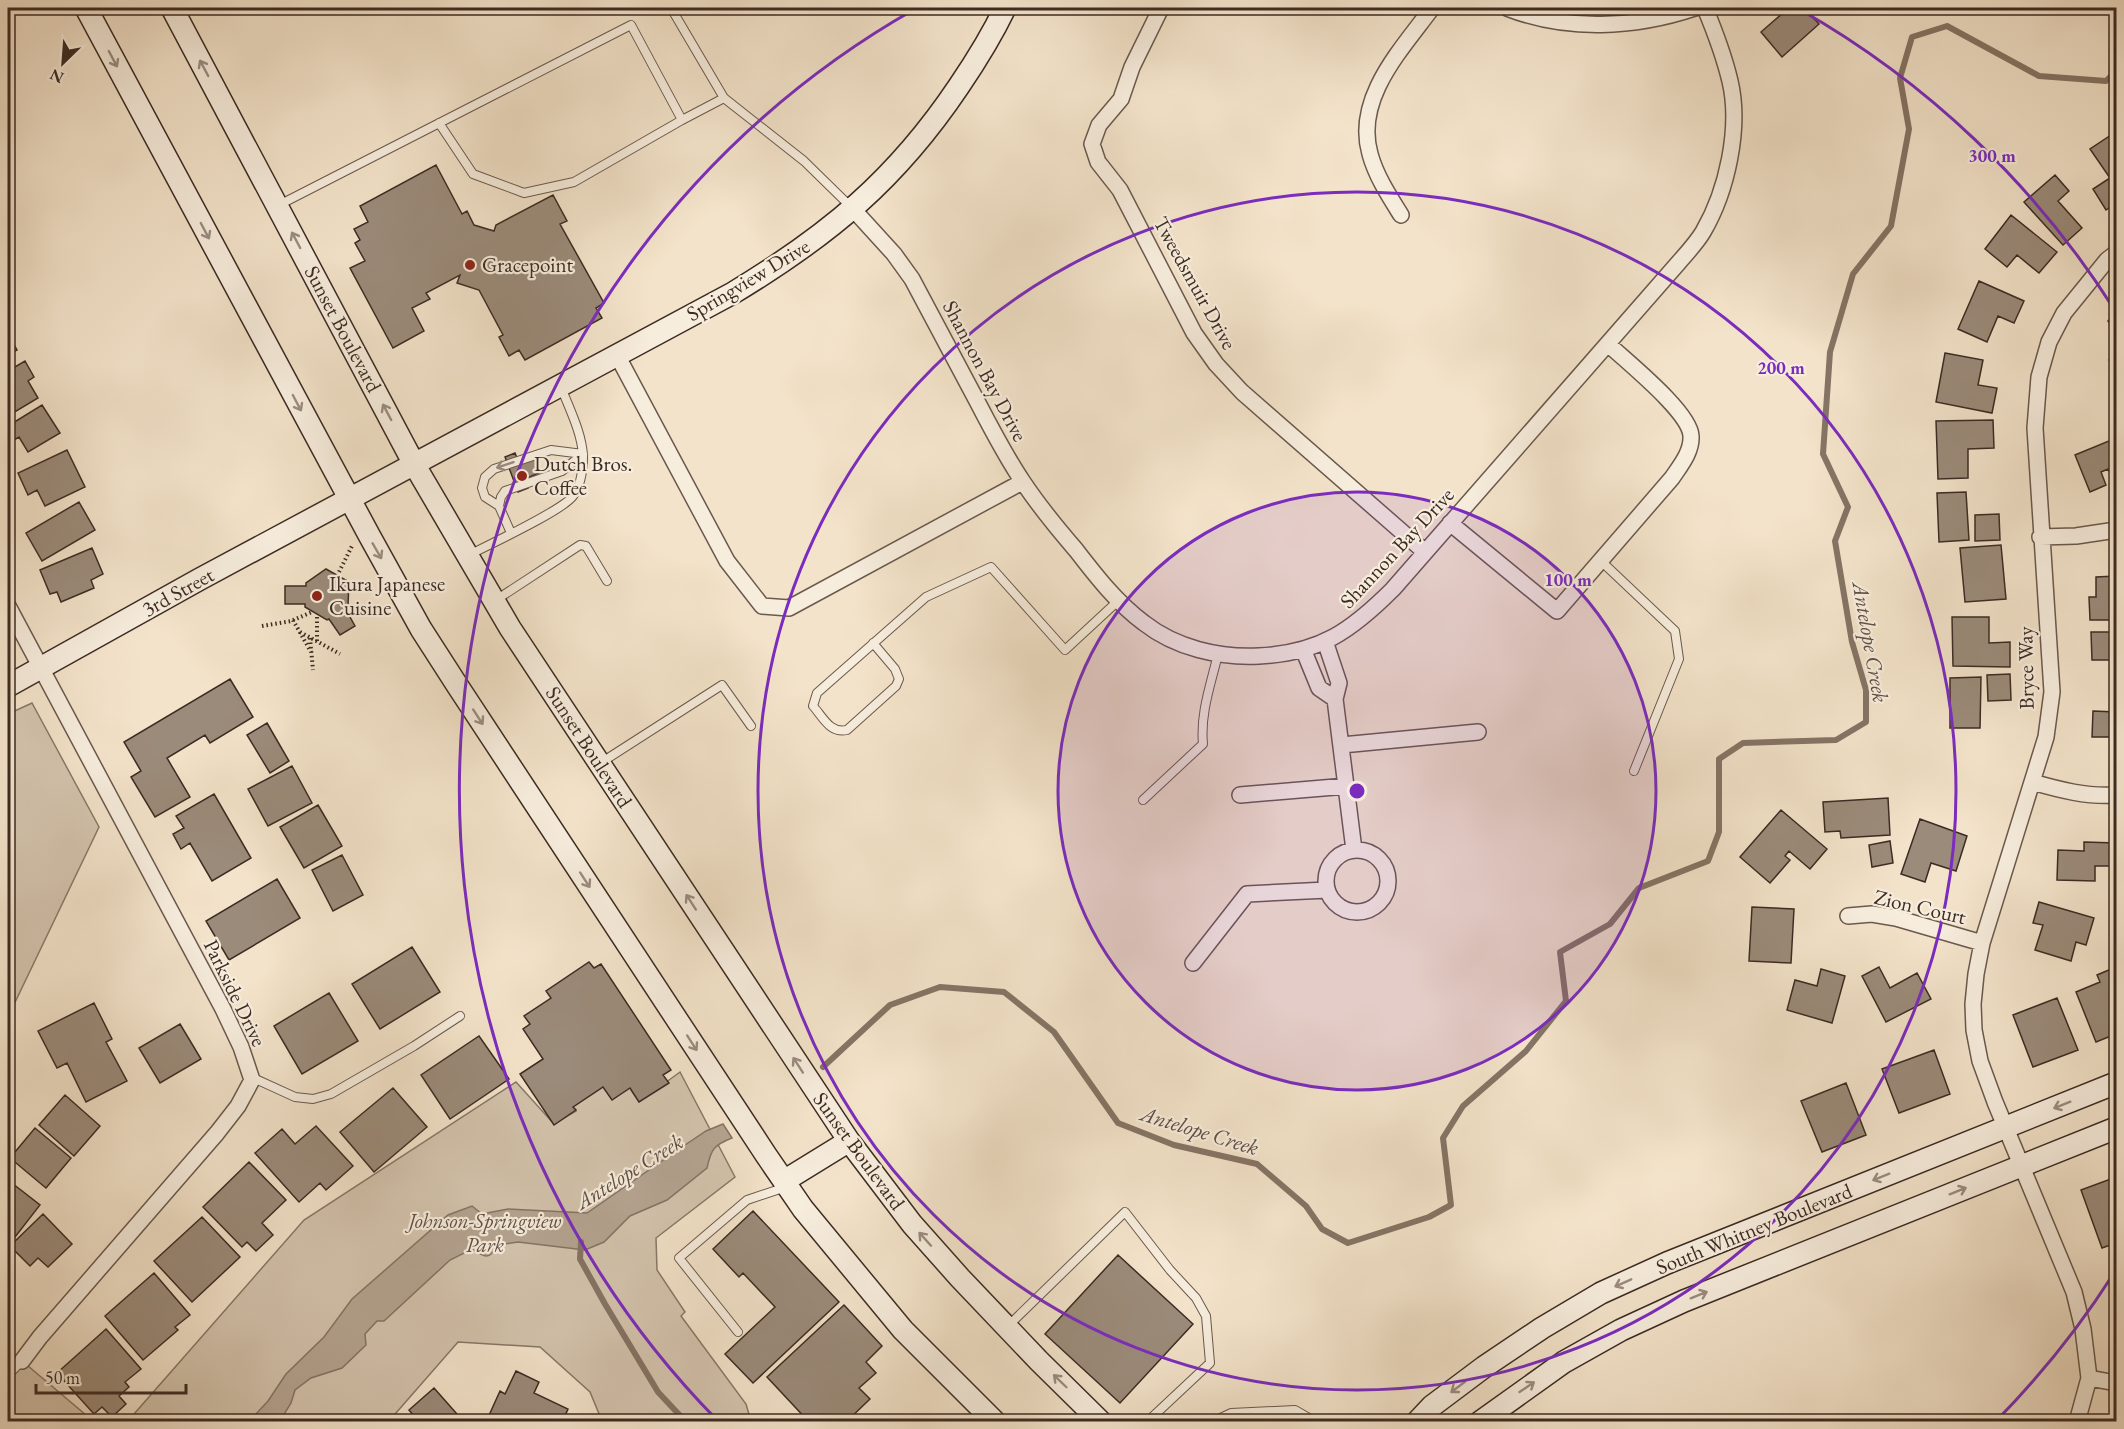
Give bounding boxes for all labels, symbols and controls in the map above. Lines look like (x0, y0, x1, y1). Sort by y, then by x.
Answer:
north arrow (33, 33, 93, 93)
one-way arrow (107, 50, 119, 67)
one-way arrow (198, 60, 210, 77)
text: N (47, 64, 67, 88)
text: 300 m (1968, 144, 2016, 167)
street label: Tweedsmuir Drive (1148, 212, 1243, 354)
one-way arrow (200, 222, 212, 240)
one-way arrow (290, 232, 302, 249)
street label: Springview Drive (681, 232, 814, 327)
place label: Gracepoint (482, 251, 574, 278)
marker: Gracepoint (463, 258, 477, 272)
street label: Sunset Boulevard (299, 261, 388, 397)
street label: Shannon Bay Drive (937, 296, 1034, 446)
text: 200 m (1757, 356, 1805, 379)
one-way arrow (291, 394, 303, 411)
one-way arrow (381, 404, 392, 422)
place label: Dutch Bros. Coffee (534, 450, 632, 501)
one-way arrow (496, 460, 515, 471)
marker: Dutch Bros. Coffee (515, 469, 529, 483)
street label: Shannon Bay Drive (1334, 482, 1460, 614)
one-way arrow (372, 541, 383, 559)
street label: 3rd Street (137, 561, 219, 622)
text: 100 m (1544, 568, 1592, 591)
place label: Ikura Japanese Cuisine (329, 570, 445, 621)
water label: Antelope Creek (1845, 578, 1895, 705)
marker: Ikura Japanese Cuisine (310, 589, 324, 603)
street label: Bryce Way (2011, 625, 2040, 710)
street label: Sunset Boulevard (540, 681, 639, 813)
one-way arrow (473, 708, 485, 725)
centre of rings (1347, 781, 1367, 801)
one-way arrow (580, 871, 592, 888)
street label: Zion Court (1872, 883, 1969, 930)
one-way arrow (685, 894, 697, 911)
street label: Parkside Drive (198, 935, 273, 1051)
one-way arrow (686, 1035, 698, 1051)
one-way arrow (792, 1057, 804, 1074)
street label: Sunset Boulevard (807, 1086, 912, 1215)
water label: Antelope Creek (1135, 1098, 1262, 1162)
one-way arrow (2053, 1100, 2072, 1111)
water label: Antelope Creek (568, 1127, 689, 1217)
one-way arrow (1872, 1172, 1891, 1183)
street label: South Whitney Boulevard (1652, 1177, 1856, 1280)
one-way arrow (1948, 1185, 1967, 1196)
park label: Johnson-Springview Park (405, 1207, 561, 1258)
one-way arrow (918, 1232, 932, 1247)
one-way arrow (1614, 1278, 1632, 1289)
one-way arrow (1689, 1289, 1708, 1300)
scale bar (36, 1357, 186, 1395)
text: 50 m (45, 1366, 80, 1389)
one-way arrow (1052, 1373, 1067, 1388)
one-way arrow (1451, 1380, 1467, 1393)
one-way arrow (1519, 1381, 1535, 1393)

